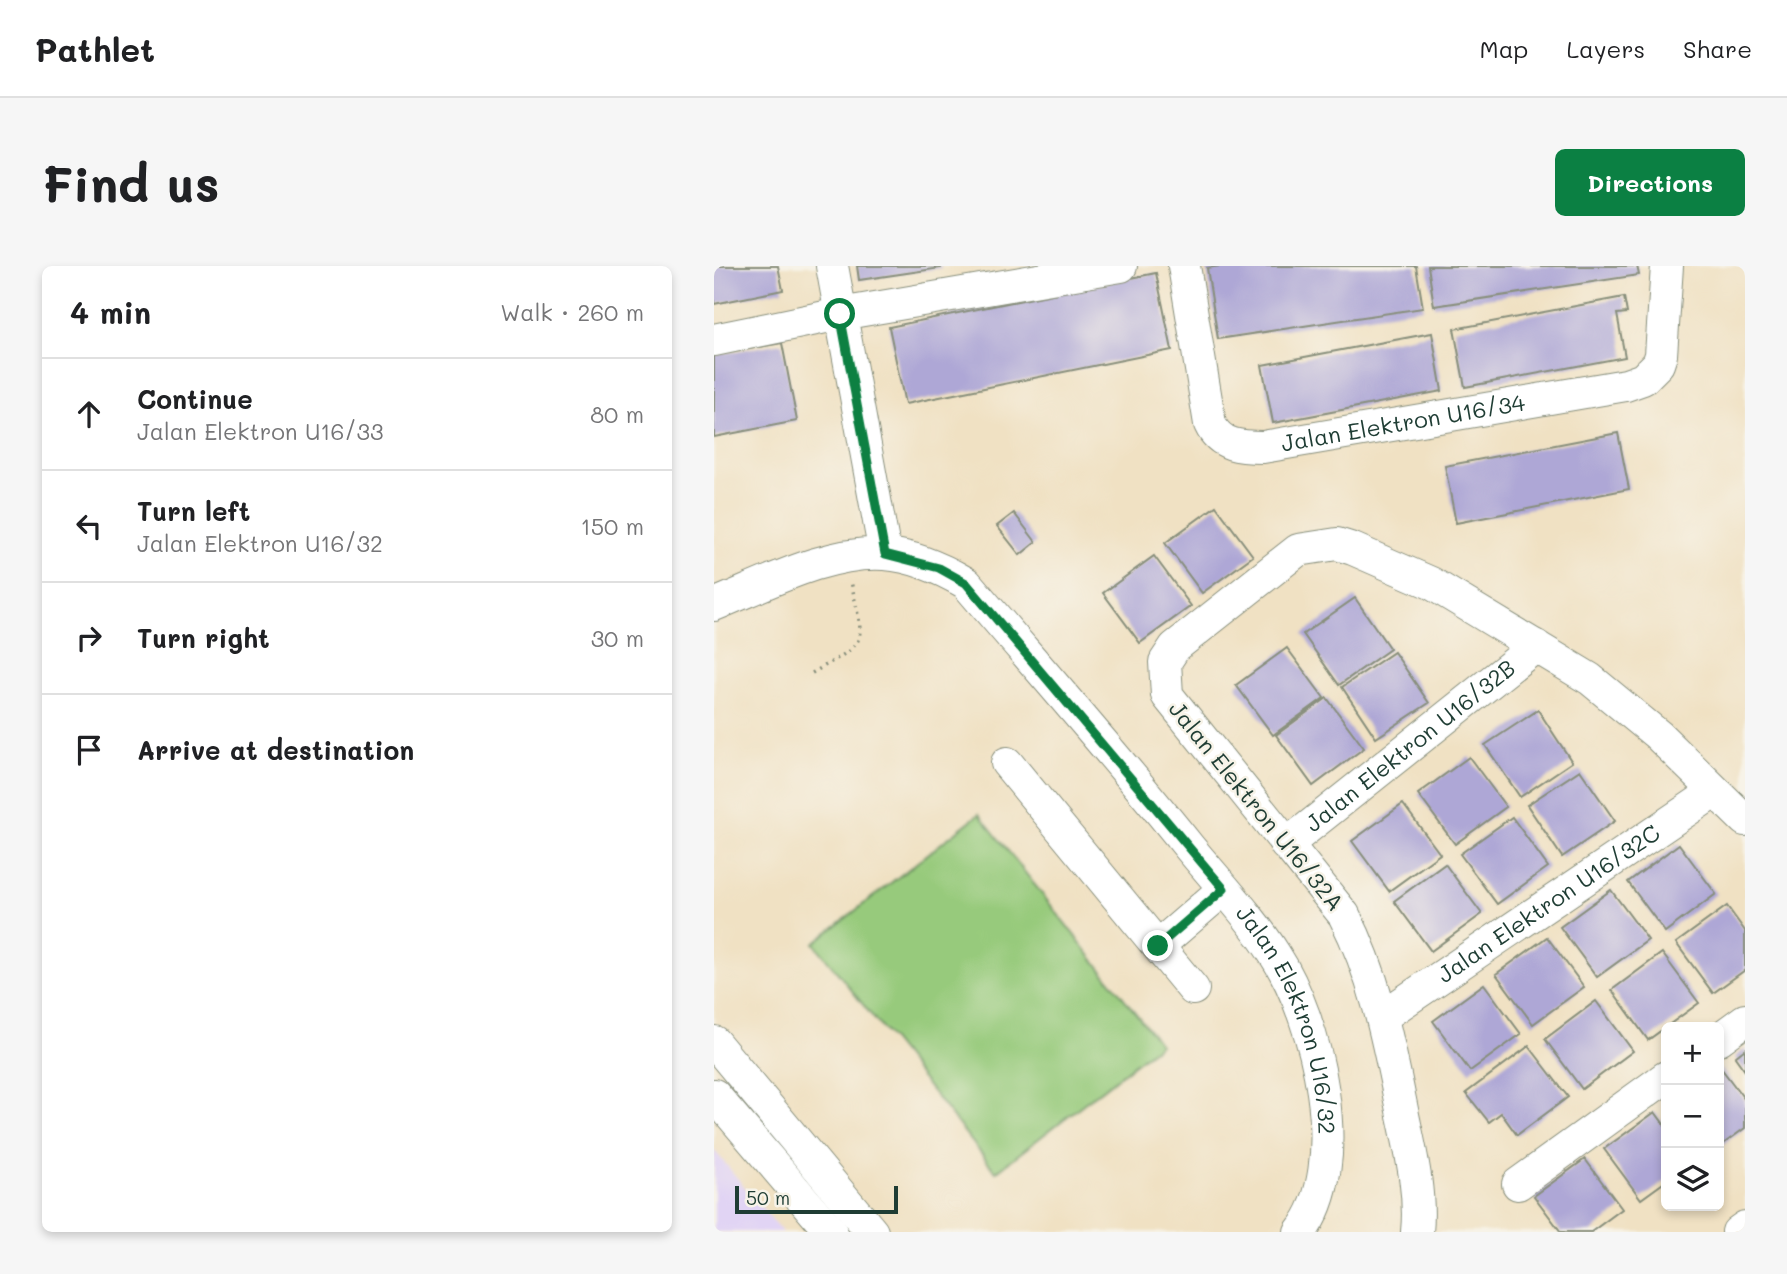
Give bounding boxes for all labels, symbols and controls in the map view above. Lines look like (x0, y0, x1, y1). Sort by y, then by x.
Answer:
text: Pathlet (35, 27, 155, 70)
text: Map (1480, 33, 1528, 64)
text: Layers (1566, 33, 1645, 64)
text: Share (1683, 33, 1752, 64)
button: Directions (1555, 149, 1745, 216)
text: Find us (42, 151, 220, 214)
text: 4 min (70, 292, 151, 332)
text: Walk · 260 m (500, 297, 644, 327)
route start (824, 298, 855, 329)
text: Continue (137, 382, 253, 416)
street label: Jalan Elektron U16/34 (1279, 386, 1528, 458)
icon: ahead (70, 395, 108, 433)
text: 80 m (590, 399, 644, 429)
text: Jalan Elektron U16/33 (137, 416, 384, 446)
text: Turn left (137, 494, 250, 528)
icon: left (70, 507, 108, 545)
text: 150 m (580, 511, 644, 541)
text: Jalan Elektron U16/32 (137, 528, 383, 558)
icon: right (70, 619, 108, 657)
text: Turn right (137, 621, 270, 655)
text: 30 m (591, 623, 644, 653)
street label: Jalan Elektron U16/32B (1299, 652, 1521, 838)
street label: Jalan Elektron U16/32A (1163, 694, 1351, 917)
icon: arrive (70, 731, 108, 769)
text: Arrive at destination (137, 733, 414, 767)
street label: Jalan Elektron U16/32C (1431, 817, 1665, 989)
street label: Jalan Elektron U16/32 (1230, 899, 1343, 1135)
route end (1142, 930, 1173, 961)
map controls (1661, 1022, 1724, 1211)
button: + (1661, 1022, 1724, 1085)
button: − (1661, 1085, 1724, 1148)
button: layers (1661, 1148, 1724, 1211)
scale bar (735, 1183, 898, 1215)
text: 50 m (746, 1185, 790, 1210)

